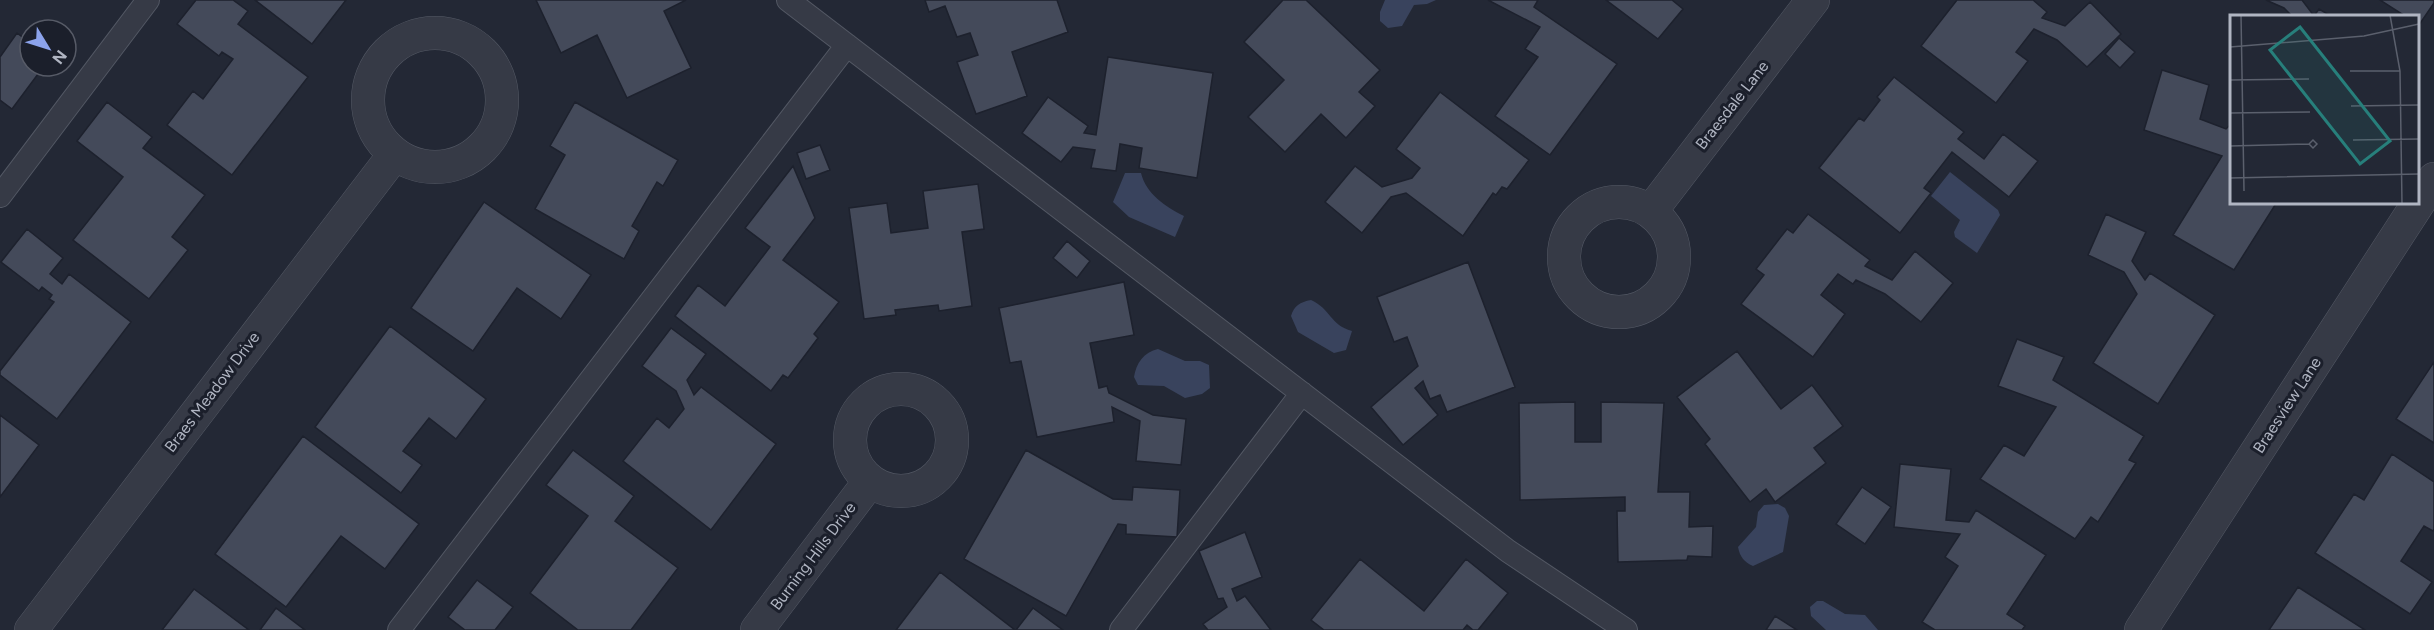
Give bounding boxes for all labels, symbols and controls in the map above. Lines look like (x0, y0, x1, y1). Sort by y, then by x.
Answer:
inset map (2230, 15, 2419, 204)
north arrow (18, 18, 78, 78)
text: N (48, 46, 71, 68)
street label: Braesdale Lane (1691, 57, 1773, 153)
street label: Braes Meadow Drive (161, 328, 264, 456)
street label: Braesview Lane (2249, 353, 2325, 457)
street label: Burning Hills Drive (766, 498, 860, 614)

